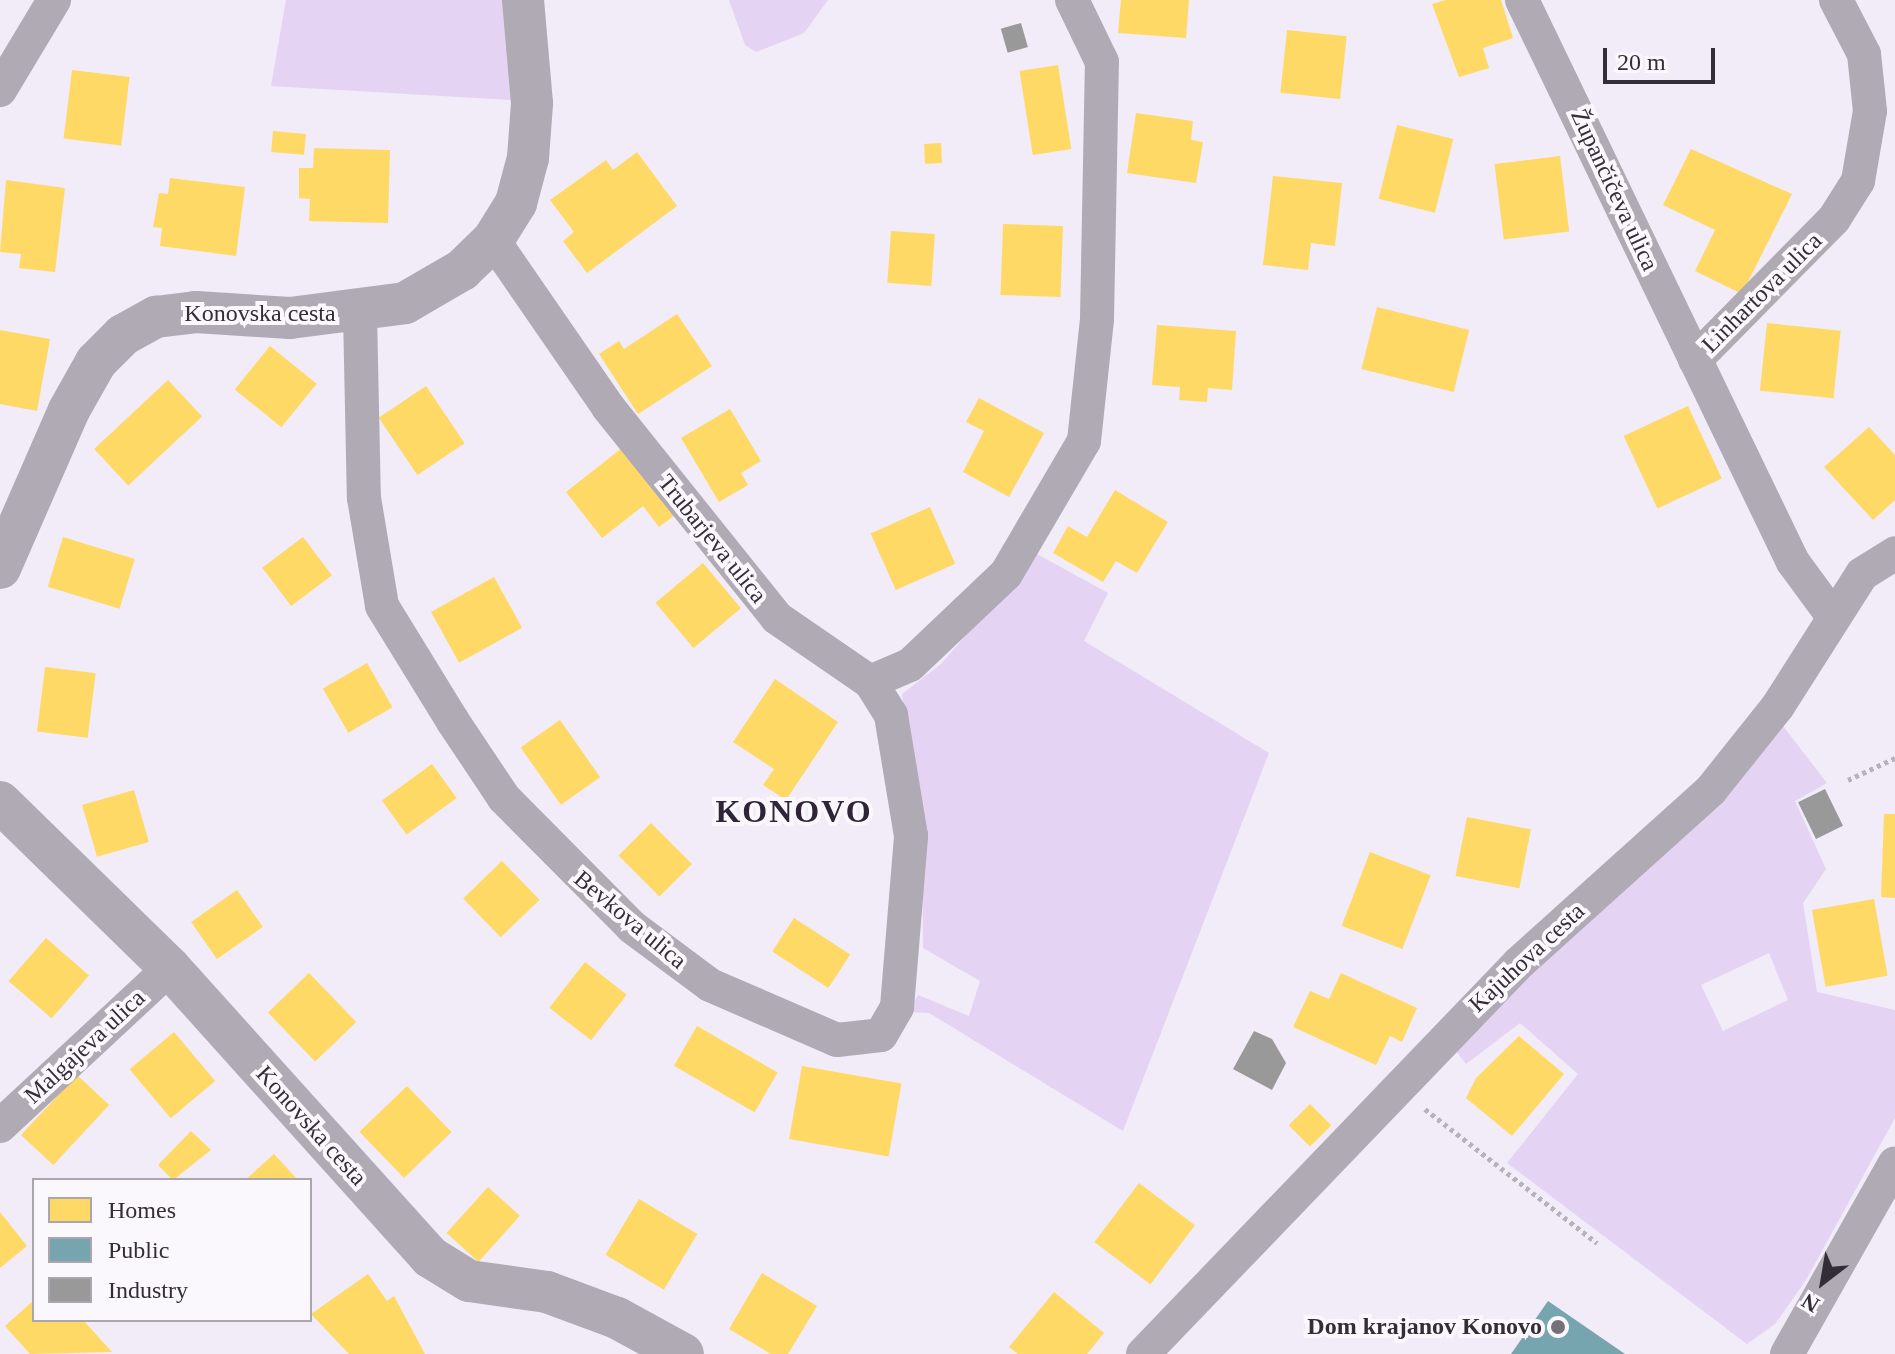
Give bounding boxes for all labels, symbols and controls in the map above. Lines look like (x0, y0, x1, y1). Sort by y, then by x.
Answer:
scale bar (1607, 32, 1719, 82)
text: 20 m (1617, 49, 1666, 75)
street label: Župančičeva ulica (1564, 105, 1664, 275)
street label: Linhartova ulica (1696, 227, 1828, 359)
street label: Konovska cesta (184, 300, 336, 328)
street label: Trubarjeva ulica (651, 469, 773, 609)
district label: KONOVO (715, 792, 873, 830)
street label: Bevkova ulica (568, 865, 692, 975)
street label: Kajuhova cesta (1463, 897, 1591, 1019)
street label: Malgajeva ulica (19, 984, 151, 1110)
street label: Konovska cesta (250, 1060, 372, 1192)
legend (32, 1178, 312, 1322)
text: Homes (108, 1197, 176, 1223)
text: Public (108, 1237, 169, 1263)
north arrow (1783, 1242, 1863, 1322)
text: Industry (108, 1277, 188, 1303)
text: N (1797, 1288, 1824, 1318)
place label: Dom krajanov Konovo (1307, 1313, 1542, 1341)
marker: Dom krajanov Konovo (1549, 1318, 1567, 1336)

